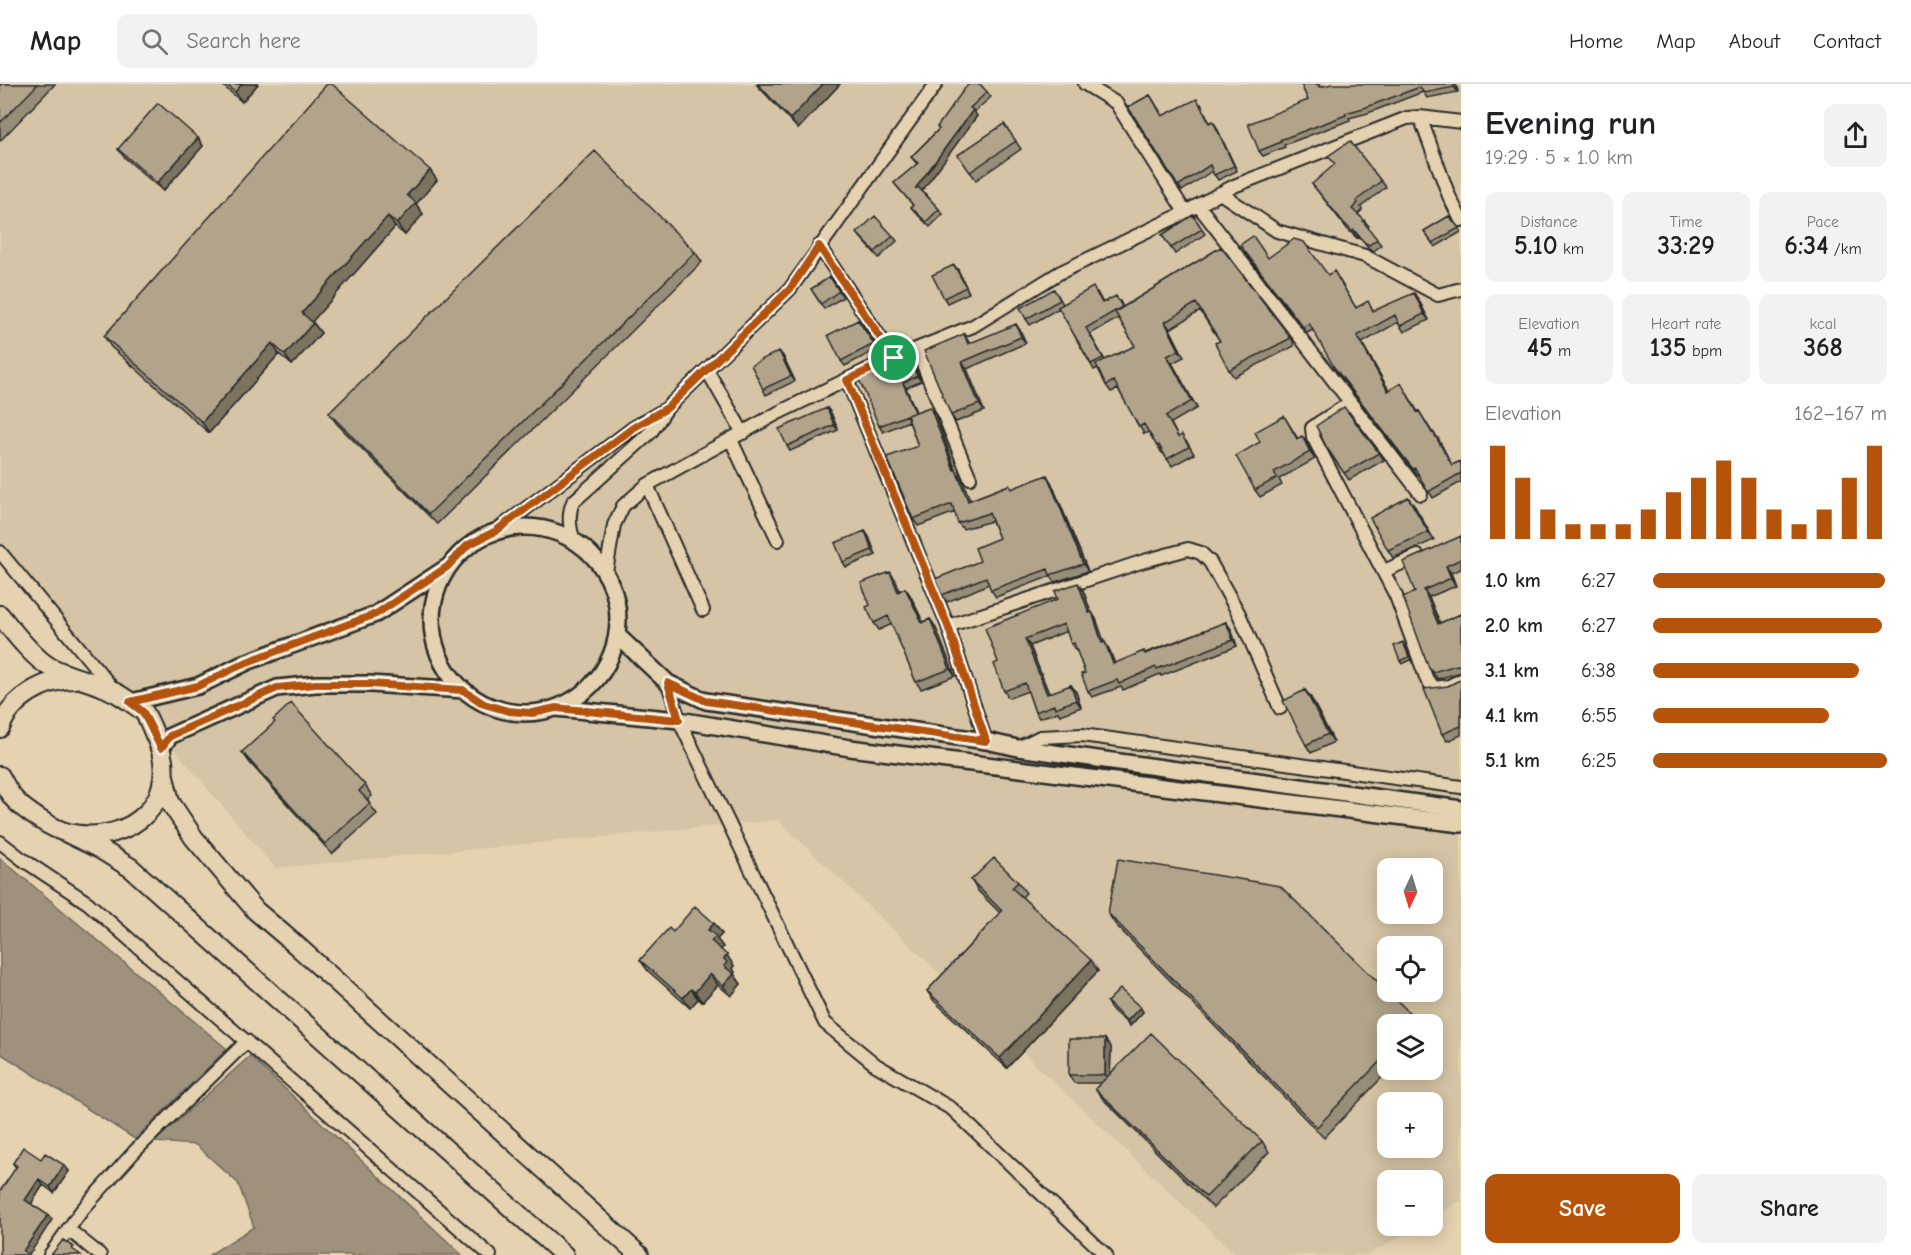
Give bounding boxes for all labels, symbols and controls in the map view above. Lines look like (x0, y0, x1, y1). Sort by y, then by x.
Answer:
search box (117, 14, 537, 68)
text: Map (30, 25, 81, 57)
icon: search (138, 25, 171, 58)
text: Search here (186, 28, 301, 54)
text: Home (1569, 29, 1623, 53)
text: Map (1656, 29, 1696, 53)
text: About (1729, 29, 1780, 53)
text: Contact (1813, 29, 1881, 53)
text: Evening run (1485, 104, 1656, 142)
button: share (1824, 104, 1887, 167)
text: 19:29 · 5 × 1.0 km (1485, 146, 1633, 169)
text: Distance (1520, 213, 1578, 231)
text: Time (1669, 213, 1703, 231)
text: Pace (1807, 213, 1839, 231)
text: 5.10 (1514, 231, 1558, 261)
text: 33:29 (1657, 231, 1715, 261)
text: 6:34 (1784, 231, 1828, 261)
text: km (1558, 240, 1584, 258)
text: /km (1828, 240, 1862, 258)
text: Elevation (1518, 315, 1580, 333)
text: Heart rate (1651, 315, 1721, 333)
text: kcal (1810, 315, 1836, 333)
pin (868, 332, 919, 383)
text: 45 (1527, 333, 1553, 363)
text: 135 (1650, 333, 1687, 363)
text: 368 (1803, 333, 1843, 363)
icon: arrive (877, 341, 910, 374)
text: m (1553, 342, 1571, 360)
text: bpm (1687, 342, 1722, 360)
text: Elevation (1485, 402, 1562, 425)
text: 162–167 m (1794, 402, 1887, 425)
text: 1.0 km (1485, 569, 1541, 592)
text: 6:27 (1581, 569, 1615, 592)
text: 2.0 km (1485, 614, 1543, 637)
text: 6:27 (1581, 614, 1615, 637)
text: 3.1 km (1485, 659, 1539, 682)
text: 6:38 (1581, 659, 1616, 682)
text: 4.1 km (1485, 704, 1539, 727)
text: 6:55 (1581, 704, 1617, 727)
text: 5.1 km (1485, 749, 1540, 772)
text: 6:25 (1581, 749, 1617, 772)
north arrow (1377, 858, 1443, 924)
map controls (1377, 858, 1443, 1236)
button: locate (1377, 936, 1443, 1002)
button: layers (1377, 1014, 1443, 1080)
button: + (1377, 1092, 1443, 1158)
button: − (1377, 1170, 1443, 1236)
button: Save (1485, 1174, 1680, 1243)
button: Share (1692, 1174, 1887, 1243)

